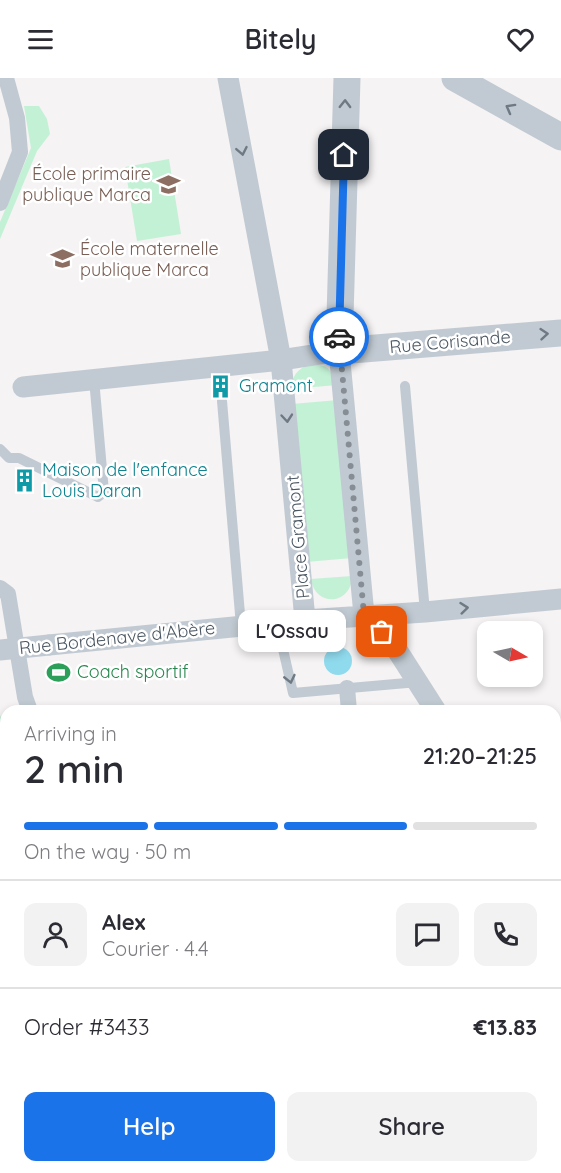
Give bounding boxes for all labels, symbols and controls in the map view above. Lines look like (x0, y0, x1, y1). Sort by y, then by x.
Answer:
text: Bitely (244, 22, 317, 56)
icon: menu (24, 23, 57, 56)
icon: heart (504, 23, 537, 56)
one-way arrow (339, 99, 351, 108)
one-way arrow (506, 104, 516, 115)
pin (318, 129, 369, 180)
icon: home (327, 138, 360, 171)
one-way arrow (235, 145, 248, 155)
place label: École primaire publique Marca (22, 162, 151, 206)
school or university icon: École primaire publique Marca (156, 171, 182, 197)
place label: École maternelle publique Marca (80, 237, 219, 281)
school or university icon: École maternelle publique Marca (49, 246, 75, 272)
courier (309, 307, 369, 367)
icon: car (323, 321, 356, 354)
street label: Rue Corisande (388, 325, 512, 358)
one-way arrow (539, 328, 548, 341)
building icon: Gramont (208, 373, 234, 399)
place label: Gramont (239, 374, 313, 397)
one-way arrow (280, 413, 293, 422)
place label: Maison de l'enfance Louis Daran (42, 458, 208, 502)
building icon: Maison de l'enfance Louis Daran (11, 467, 37, 493)
street label: Place Gramont (281, 474, 314, 600)
one-way arrow (460, 602, 469, 615)
pin (356, 606, 407, 657)
callout: L'Ossau (238, 611, 346, 653)
icon: bag (365, 615, 398, 648)
street label: Rue Bordenave d'Abère (18, 616, 216, 659)
text: L'Ossau (255, 618, 329, 643)
north arrow (477, 621, 543, 687)
map controls (477, 621, 543, 687)
sports icon: Coach sportif (46, 659, 72, 685)
place label: Coach sportif (77, 660, 189, 683)
one-way arrow (283, 674, 296, 684)
text: Arriving in (24, 721, 117, 746)
text: 21:20–21:25 (423, 742, 537, 770)
text: 2 min (24, 744, 125, 793)
text: On the way · 50 m (24, 839, 191, 864)
button: person (24, 903, 87, 966)
button: chat (396, 903, 459, 966)
button: phone (474, 903, 537, 966)
text: Alex (102, 908, 145, 936)
text: Courier · 4.4 (102, 936, 208, 961)
text: Order #3433 (24, 1013, 150, 1041)
text: €13.83 (473, 1013, 537, 1041)
button: Help (24, 1092, 275, 1161)
button: Share (287, 1092, 537, 1161)

